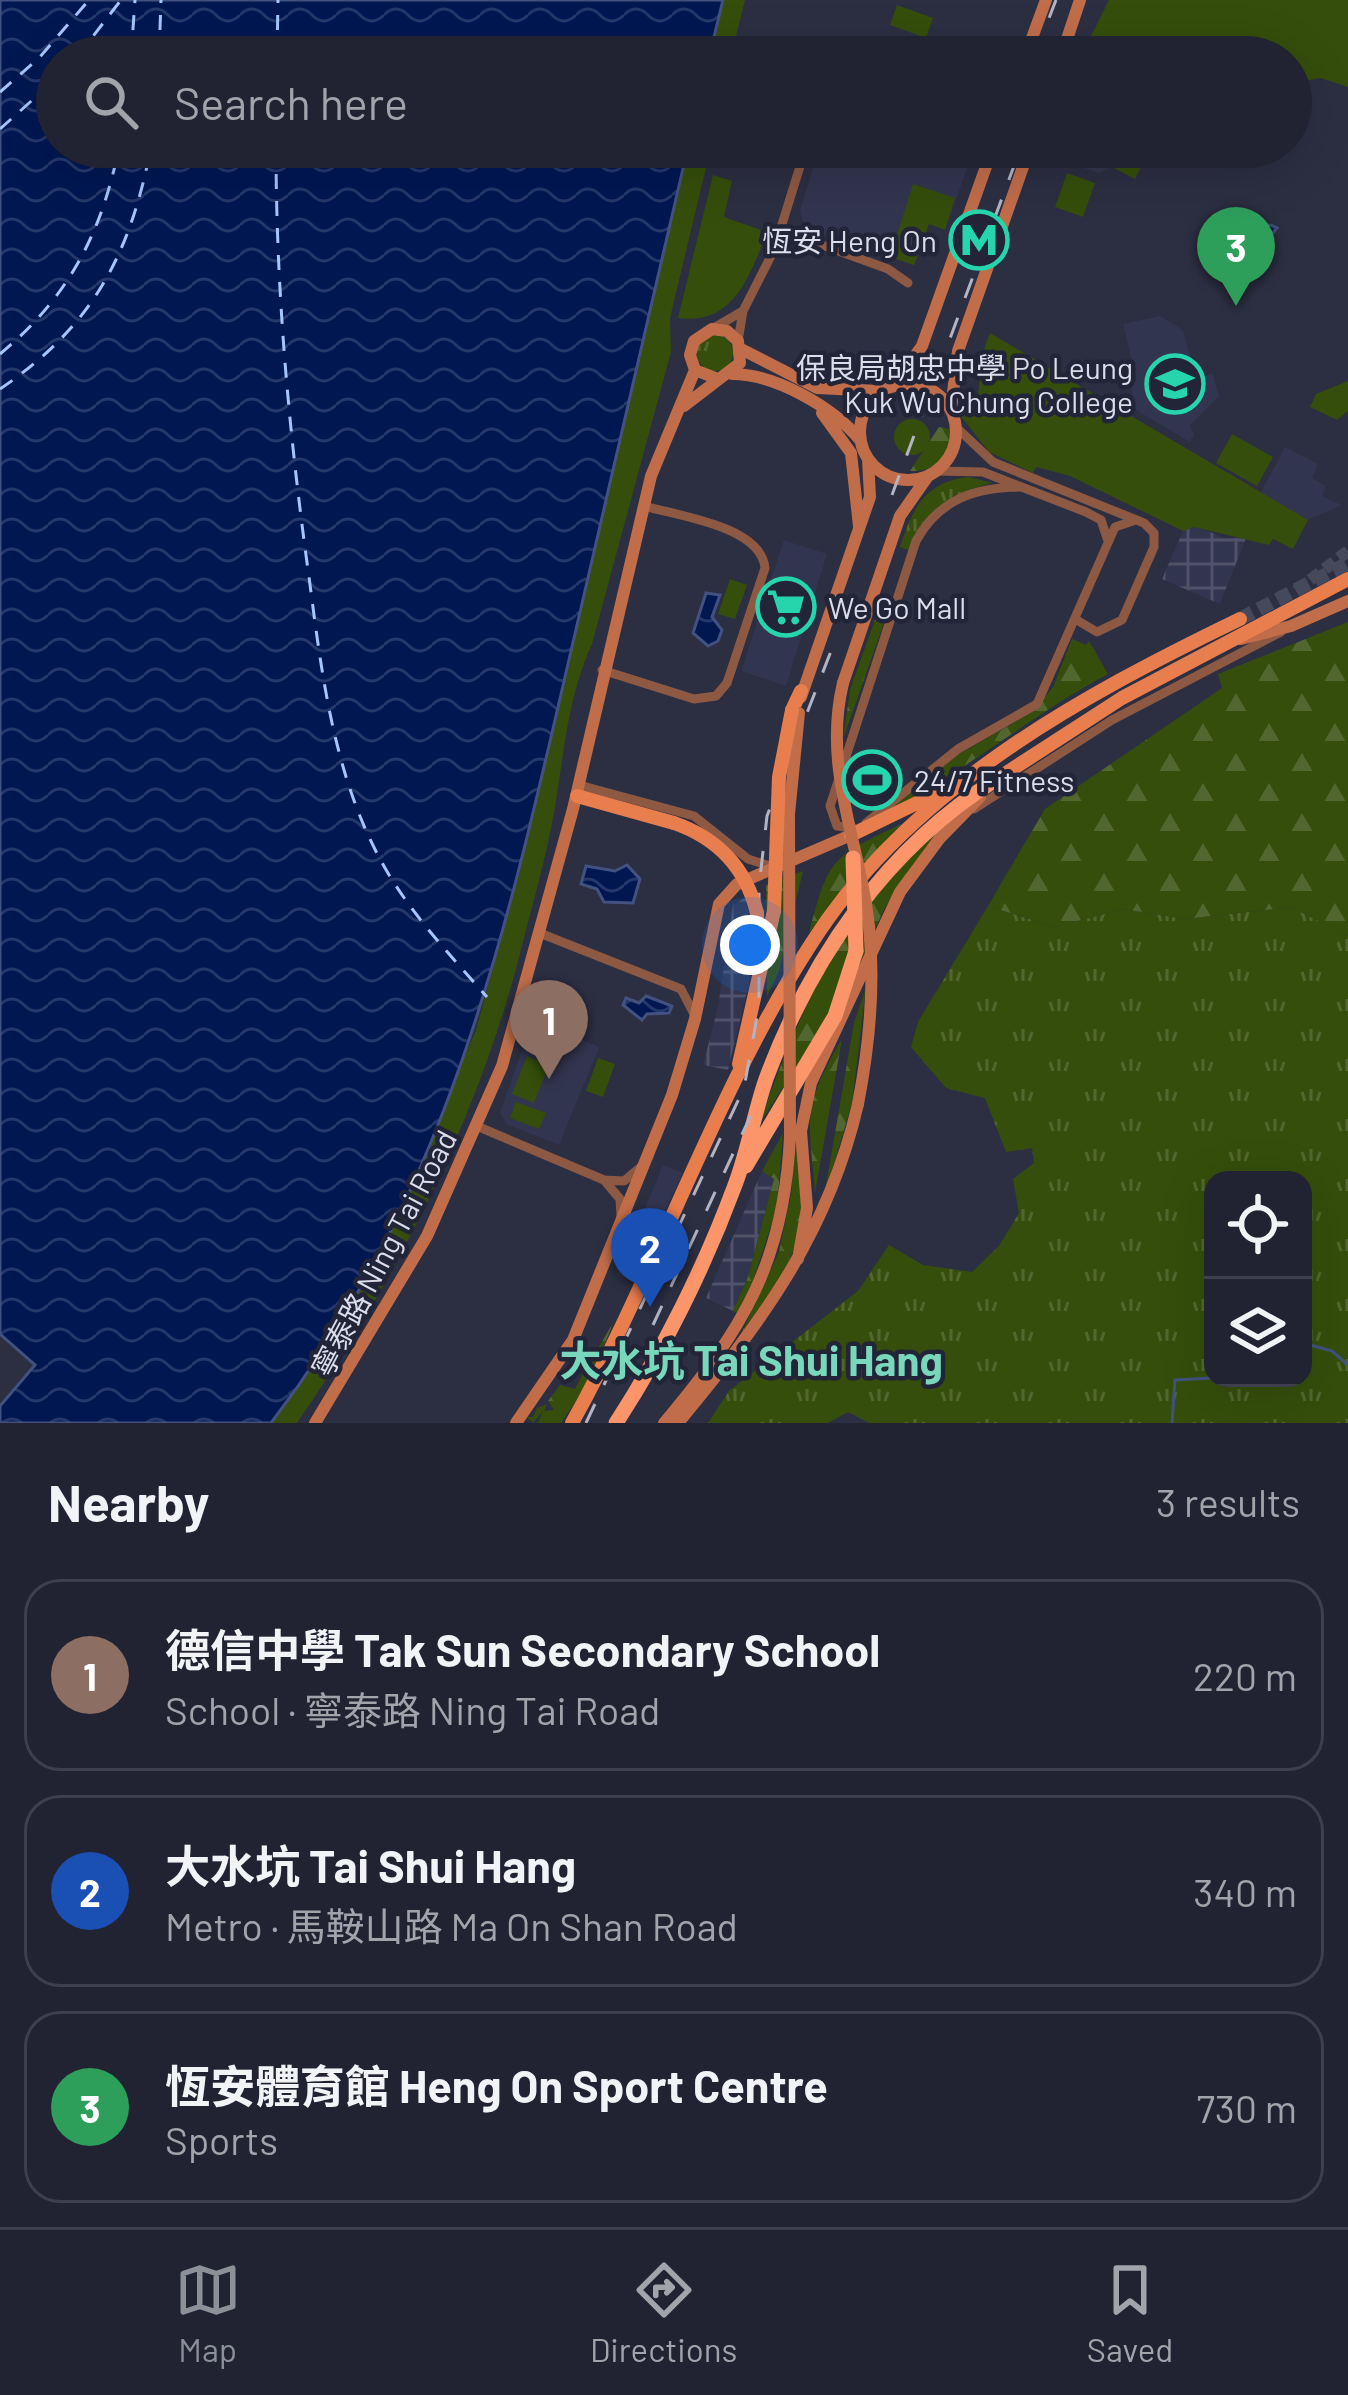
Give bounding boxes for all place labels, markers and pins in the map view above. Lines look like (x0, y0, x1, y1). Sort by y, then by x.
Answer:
pin: 3 (1197, 207, 1275, 306)
metro station icon: 恆安 Heng On (948, 209, 1010, 271)
place label: 恆安 Heng On (762, 222, 937, 258)
place label: 保良局胡忠中學 Po Leung Kuk Wu Chung College (796, 349, 1133, 419)
school or university icon: 保良局胡忠中學 Po Leung Kuk Wu Chung College (1144, 353, 1206, 415)
supermarket icon: We Go Mall (755, 576, 817, 638)
place label: We Go Mall (828, 589, 966, 625)
sports icon: 24/7 Fitness (841, 749, 903, 811)
place label: 24/7 Fitness (914, 762, 1075, 798)
pin: 1 (510, 980, 588, 1079)
pin: 2 (611, 1208, 689, 1307)

